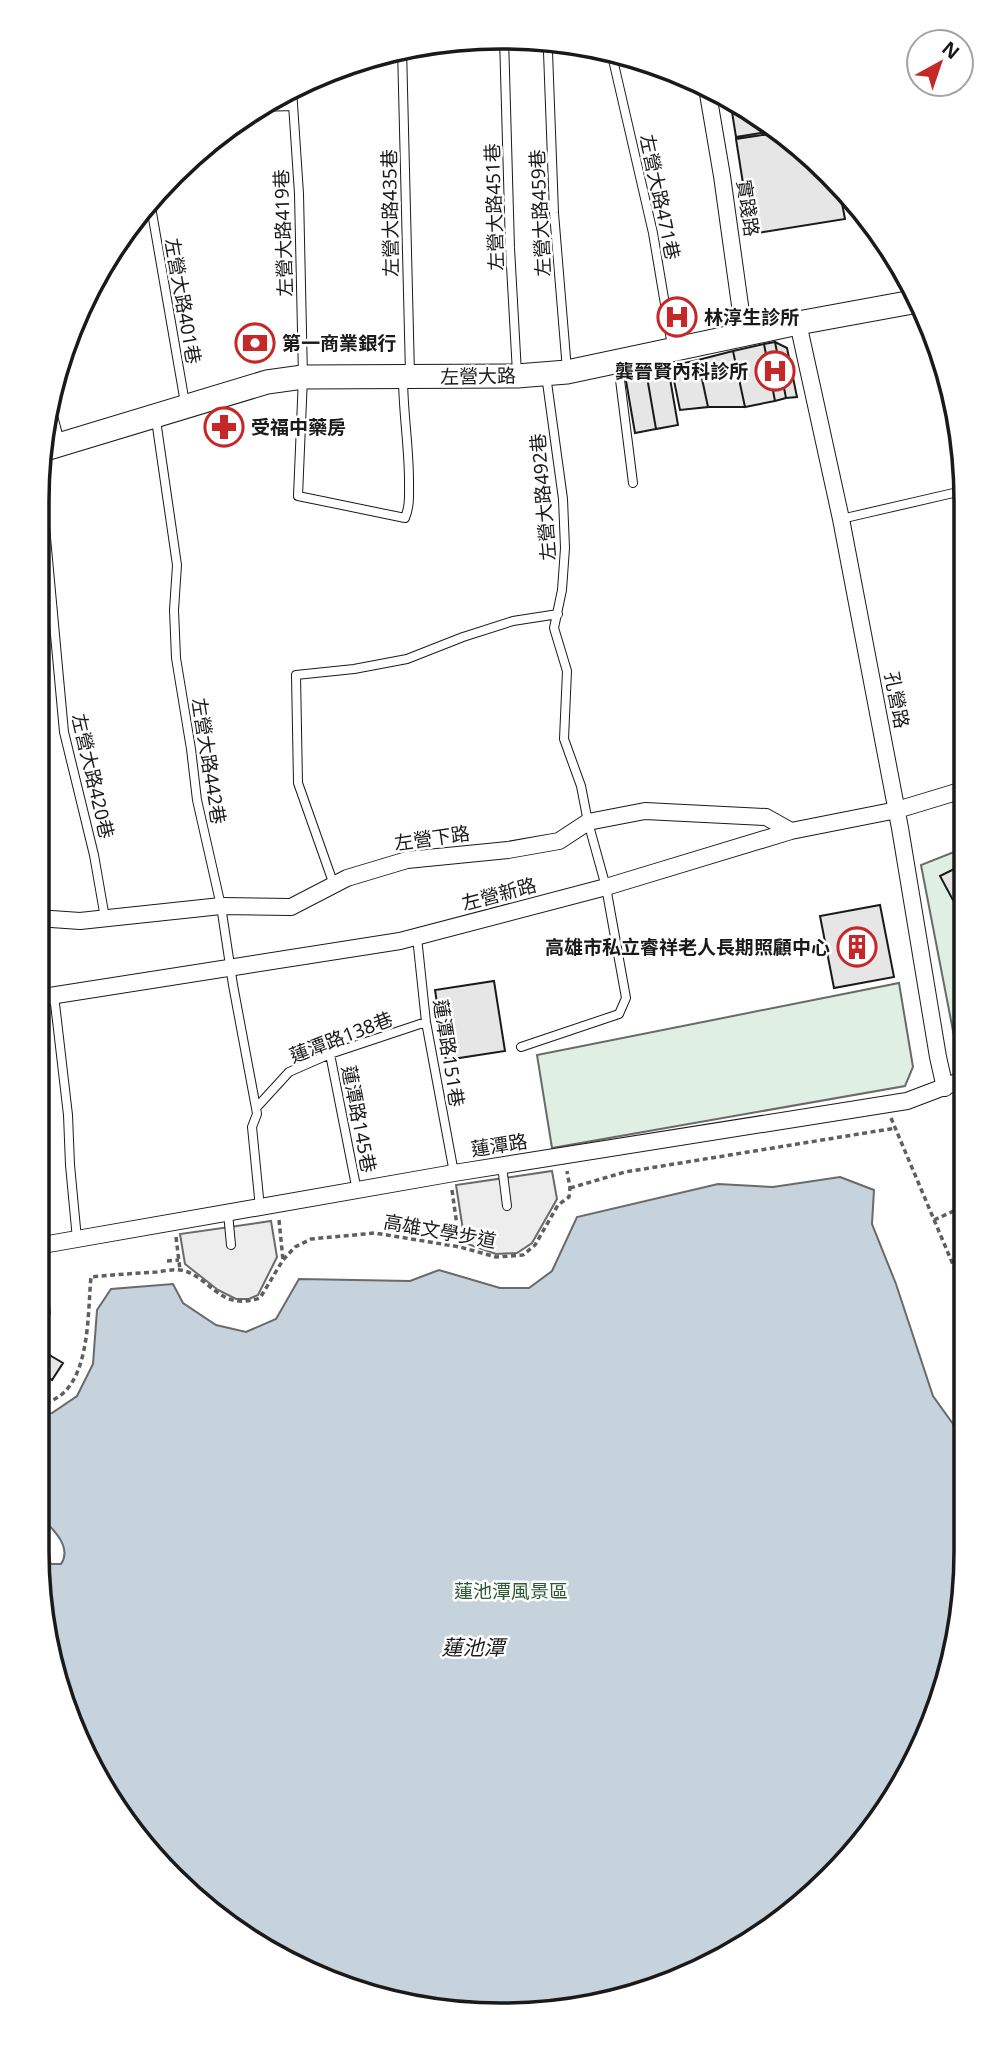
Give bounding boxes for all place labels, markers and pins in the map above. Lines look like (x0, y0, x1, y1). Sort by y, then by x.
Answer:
hospital icon: 林淳生診所 (656, 296, 698, 338)
place label: 林淳生診所 (704, 304, 799, 330)
bank icon: 第一商業銀行 (234, 322, 276, 364)
place label: 第一商業銀行 (282, 330, 396, 356)
hospital icon: 龔晉賢內科診所 (754, 350, 796, 392)
place label: 龔晉賢內科診所 (615, 358, 748, 384)
pharmacy icon: 受福中藥房 (203, 406, 245, 448)
place label: 受福中藥房 (251, 414, 346, 440)
building icon: 高雄市私立睿祥老人長期照顧中心 (836, 926, 878, 968)
place label: 高雄市私立睿祥老人長期照顧中心 (545, 934, 830, 960)

